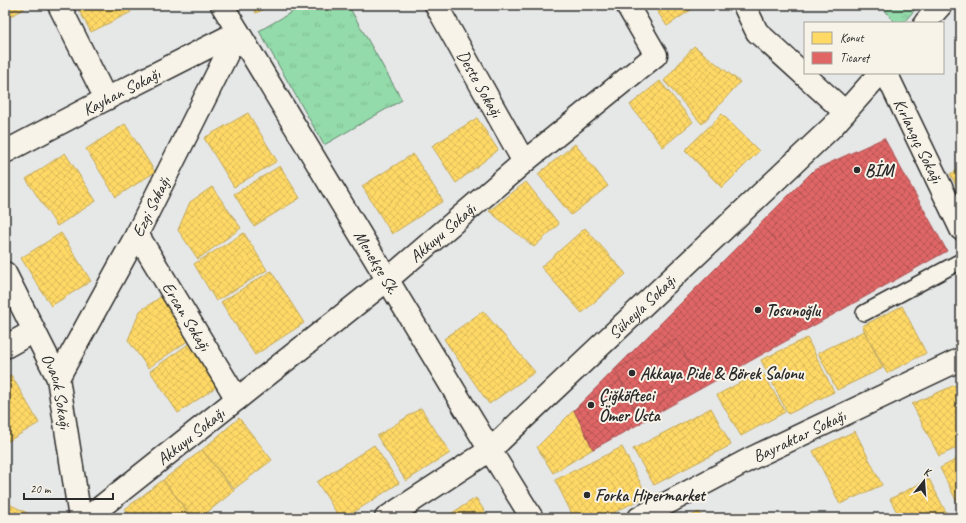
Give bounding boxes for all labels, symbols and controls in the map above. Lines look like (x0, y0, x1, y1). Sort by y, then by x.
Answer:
legend (804, 22, 944, 74)
text: Konut (840, 30, 864, 46)
street label: Deste Sokağı (452, 46, 507, 122)
text: Ticaret (840, 50, 871, 66)
street label: Kayhan Sokağı (79, 63, 164, 120)
street label: Kırlangıç Sokağı (889, 95, 948, 187)
place label: BİM (865, 160, 896, 181)
marker: BİM (852, 165, 862, 175)
street label: Ezgi Sokağı (127, 172, 175, 240)
street label: Akkuyu Sokağı (405, 198, 481, 267)
street label: Menekşe Sk. (349, 227, 404, 298)
street label: Süheyla Sokağı (604, 270, 681, 344)
street label: Ercan Sokağı (157, 278, 216, 355)
place label: Tosunoğlu (766, 300, 822, 321)
marker: Tosunoğlu (753, 305, 763, 315)
street label: Ovacık Sokağı (36, 350, 76, 431)
place label: Akkaya Pide & Börek Salonu (640, 363, 805, 384)
marker: Akkaya Pide & Börek Salonu (627, 368, 637, 378)
place label: Çiğköfteci Ömer Usta (599, 385, 662, 426)
marker: Çiğköfteci Ömer Usta (586, 400, 596, 410)
street label: Akkuyu Sokağı (153, 403, 229, 470)
street label: Bayraktar Sokağı (749, 405, 850, 467)
north arrow (904, 461, 944, 501)
text: K (922, 464, 934, 480)
scale bar (24, 475, 113, 501)
text: 20 m (30, 481, 52, 497)
place label: Forka Hipermarket (595, 485, 707, 506)
marker: Forka Hipermarket (582, 490, 592, 500)

